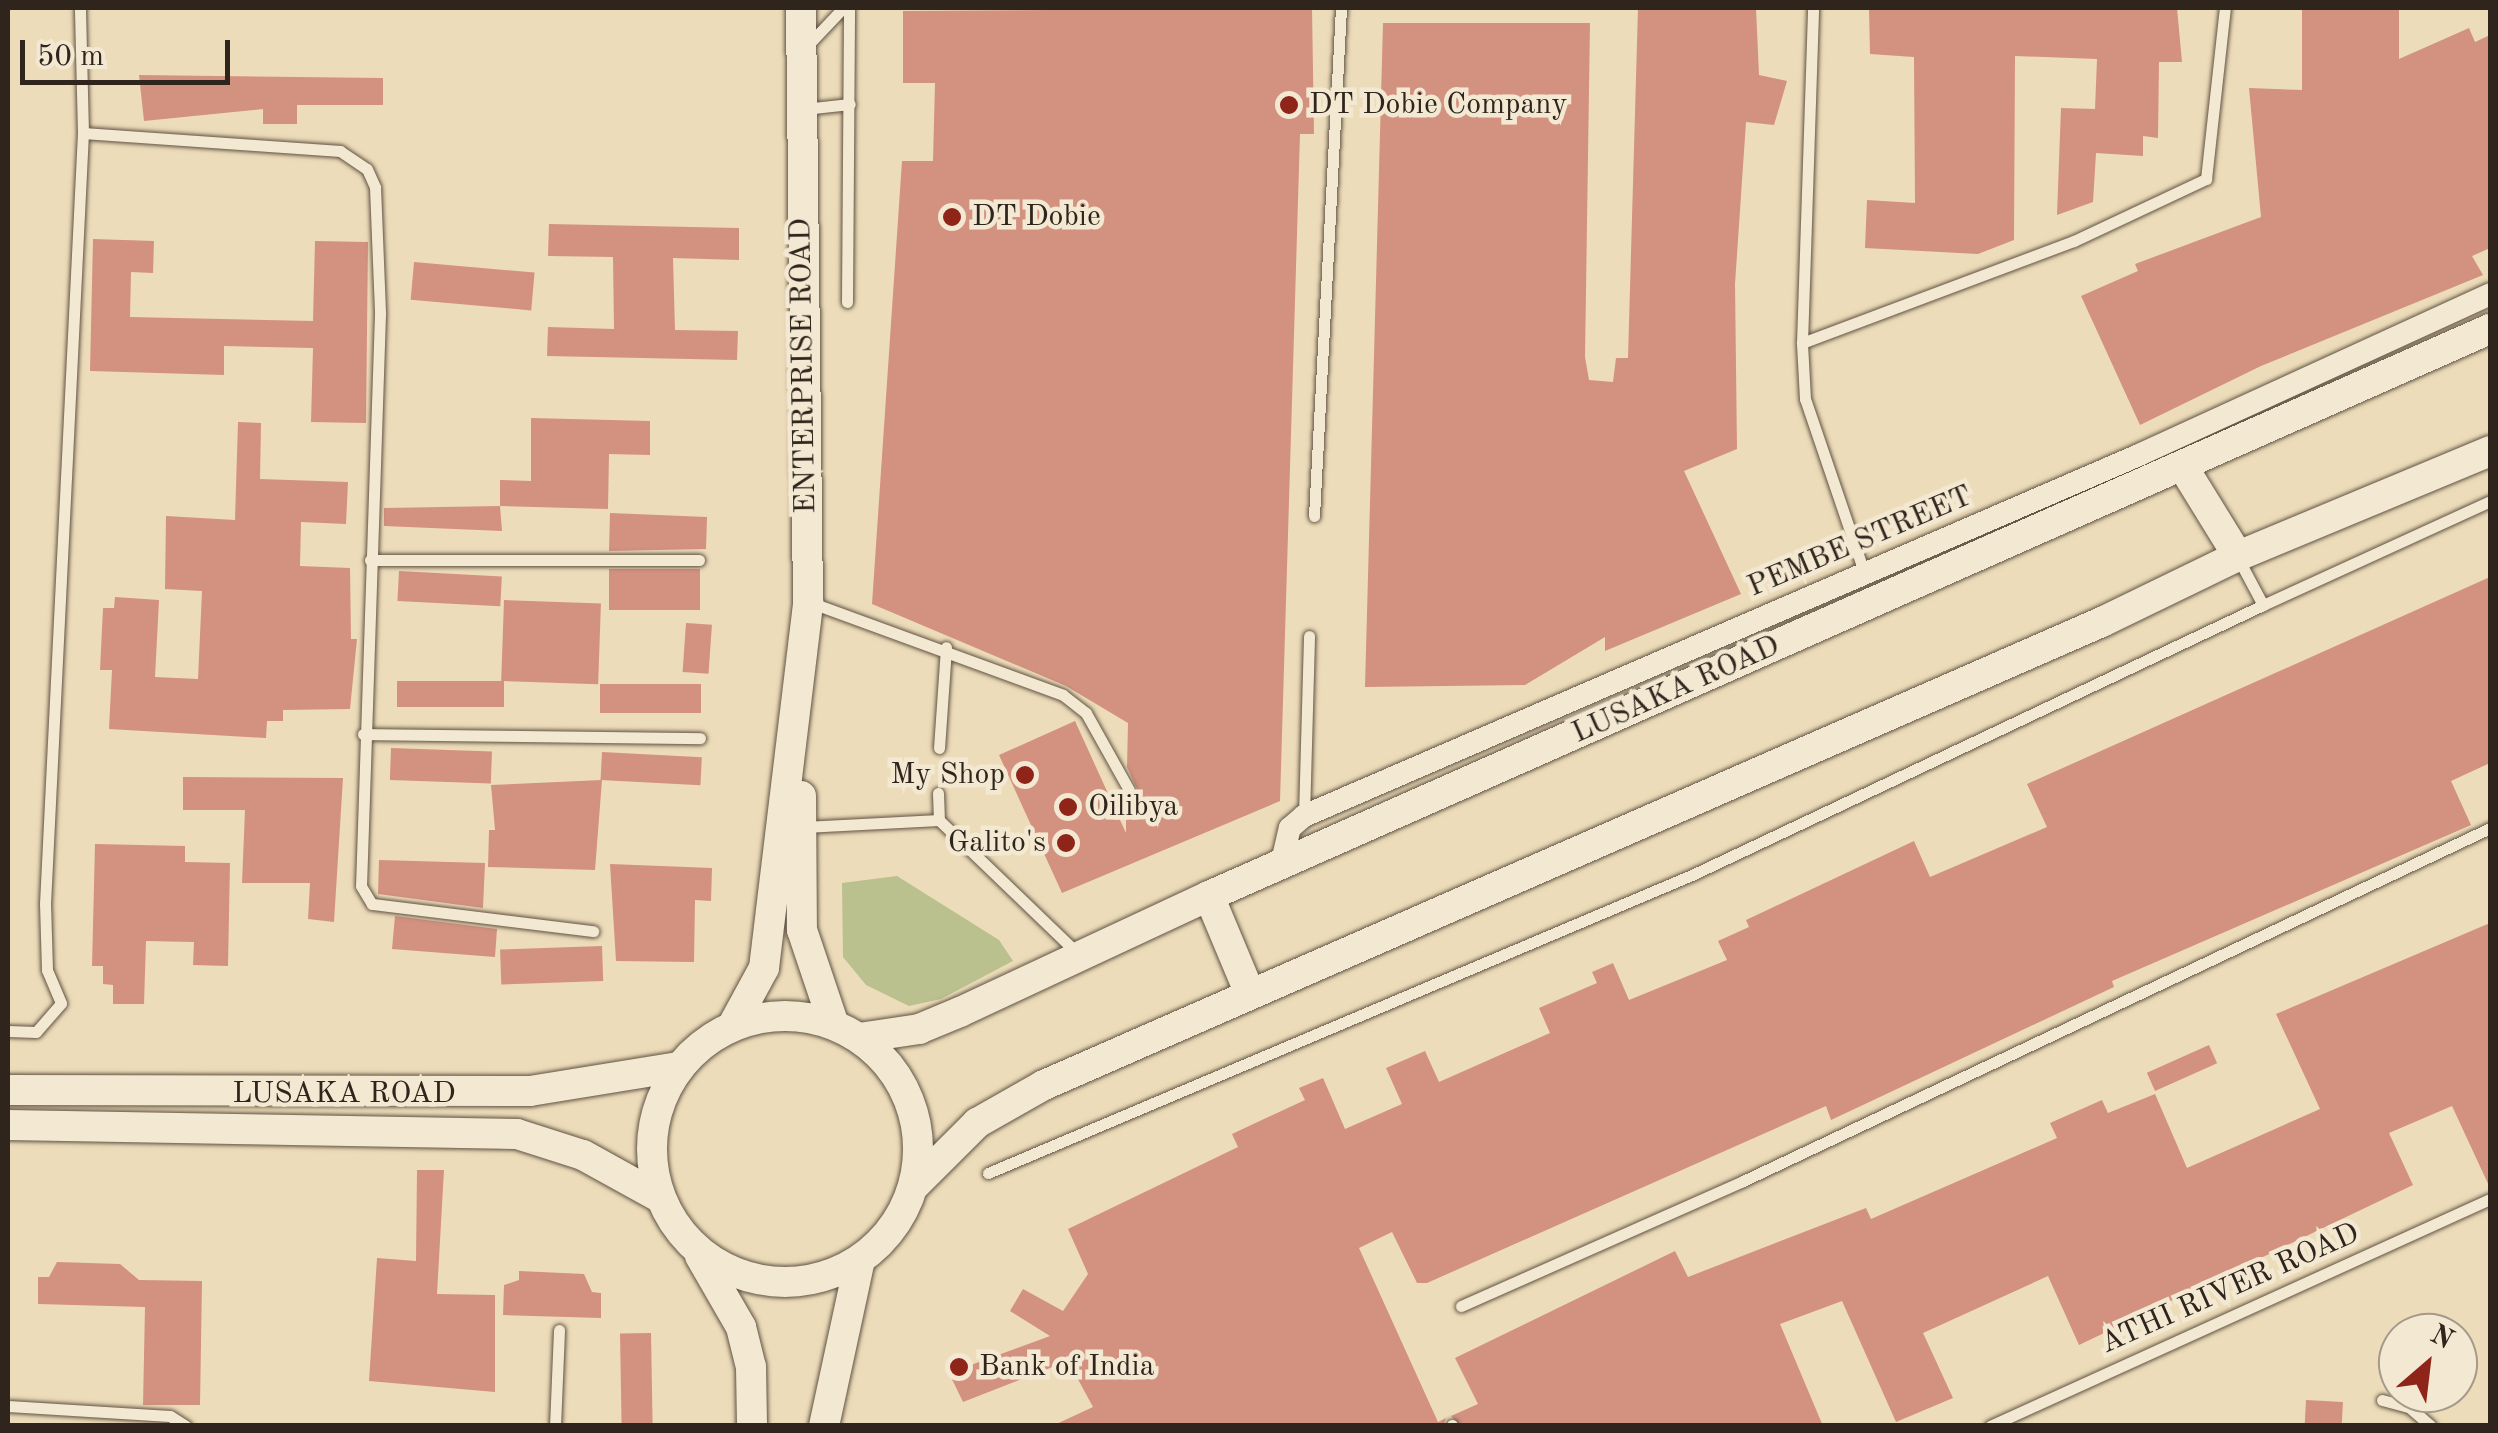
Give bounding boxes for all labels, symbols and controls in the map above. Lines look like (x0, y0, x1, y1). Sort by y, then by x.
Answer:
scale bar (25, 20, 235, 82)
text: 50 m (37, 42, 104, 72)
place label: DT Dobie Company (1309, 87, 1567, 123)
marker: DT Dobie Company (1278, 94, 1300, 116)
place label: DT Dobie (972, 199, 1101, 235)
marker: DT Dobie (941, 206, 963, 228)
street label: ENTERPRISE ROAD (783, 218, 825, 514)
street label: PEMBE STREET (1742, 478, 1978, 606)
street label: LUSAKA ROAD (1567, 628, 1785, 752)
place label: My Shop (890, 757, 1005, 793)
marker: My Shop (1014, 764, 1036, 786)
place label: Oilibya (1088, 789, 1178, 825)
marker: Oilibya (1057, 796, 1079, 818)
place label: Galito's (948, 825, 1046, 861)
marker: Galito's (1055, 832, 1077, 854)
street label: LUSAKA ROAD (232, 1076, 456, 1112)
street label: ATHI RIVER ROAD (2095, 1216, 2365, 1362)
north arrow (2378, 1313, 2478, 1413)
text: N (2425, 1321, 2457, 1356)
place label: Bank of India (979, 1349, 1154, 1385)
marker: Bank of India (948, 1356, 970, 1378)

